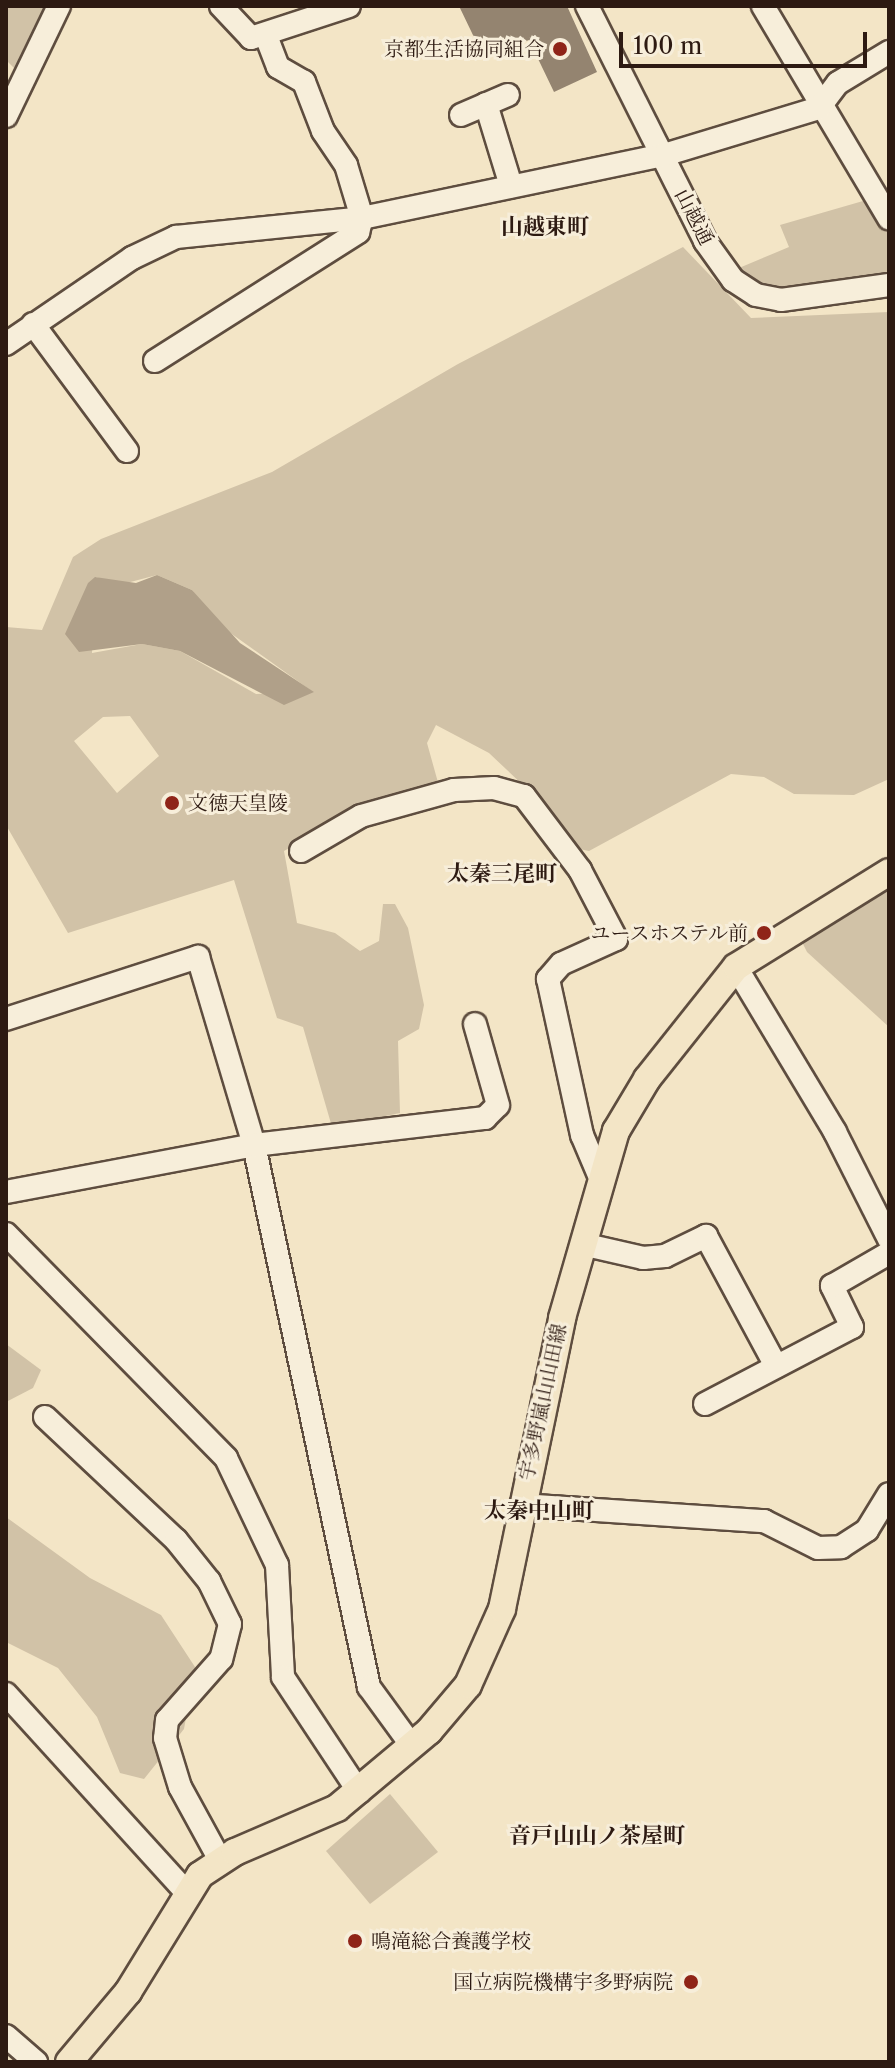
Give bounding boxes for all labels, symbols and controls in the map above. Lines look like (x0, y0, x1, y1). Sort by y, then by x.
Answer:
scale bar (623, 16, 871, 66)
text: 100 m (633, 31, 702, 60)
place label: 京都生活協同組合 (384, 37, 544, 61)
marker: 京都生活協同組合 (551, 40, 569, 58)
street label: 山越通 (670, 185, 718, 249)
district label: 山越東町 (501, 214, 589, 240)
place label: 文徳天皇陵 (188, 791, 288, 815)
marker: 文徳天皇陵 (163, 794, 181, 812)
district label: 太秦三尾町 (447, 861, 557, 887)
place label: ユースホステル前 (588, 921, 748, 945)
marker: ユースホステル前 (755, 924, 773, 942)
street label: 宇多野嵐山山田線 (515, 1321, 571, 1483)
district label: 太秦中山町 (484, 1498, 594, 1524)
district label: 音戸山山ノ茶屋町 (509, 1823, 685, 1849)
place label: 鳴滝総合養護学校 (371, 1929, 531, 1953)
marker: 鳴滝総合養護学校 (346, 1932, 364, 1950)
place label: 国立病院機構宇多野病院 (453, 1970, 673, 1994)
marker: 国立病院機構宇多野病院 (680, 1971, 702, 1993)

